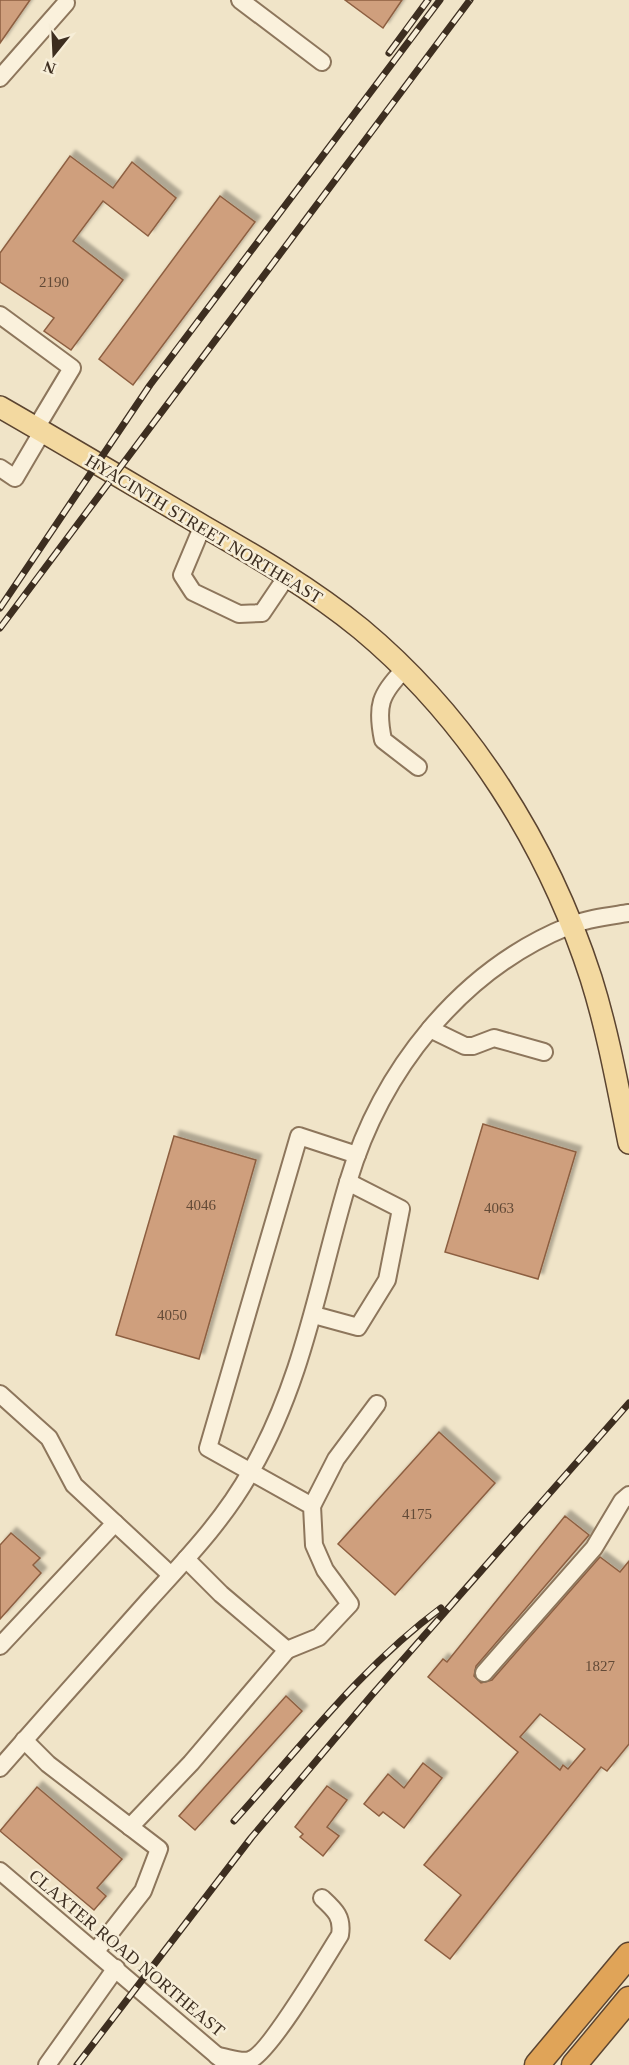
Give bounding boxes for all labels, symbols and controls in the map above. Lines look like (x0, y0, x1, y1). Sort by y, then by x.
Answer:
north arrow (24, 24, 84, 84)
text: N (41, 58, 58, 78)
house number: 2190 (39, 274, 69, 290)
street label: HYACINTH STREET NORTHEAST (82, 450, 326, 608)
house number: 4046 (186, 1197, 217, 1213)
house number: 4063 (484, 1200, 514, 1216)
house number: 4050 (157, 1307, 187, 1323)
house number: 4175 (402, 1506, 432, 1522)
house number: 1827 (585, 1658, 616, 1674)
street label: CLAXTER ROAD NORTHEAST (25, 1865, 229, 2041)

